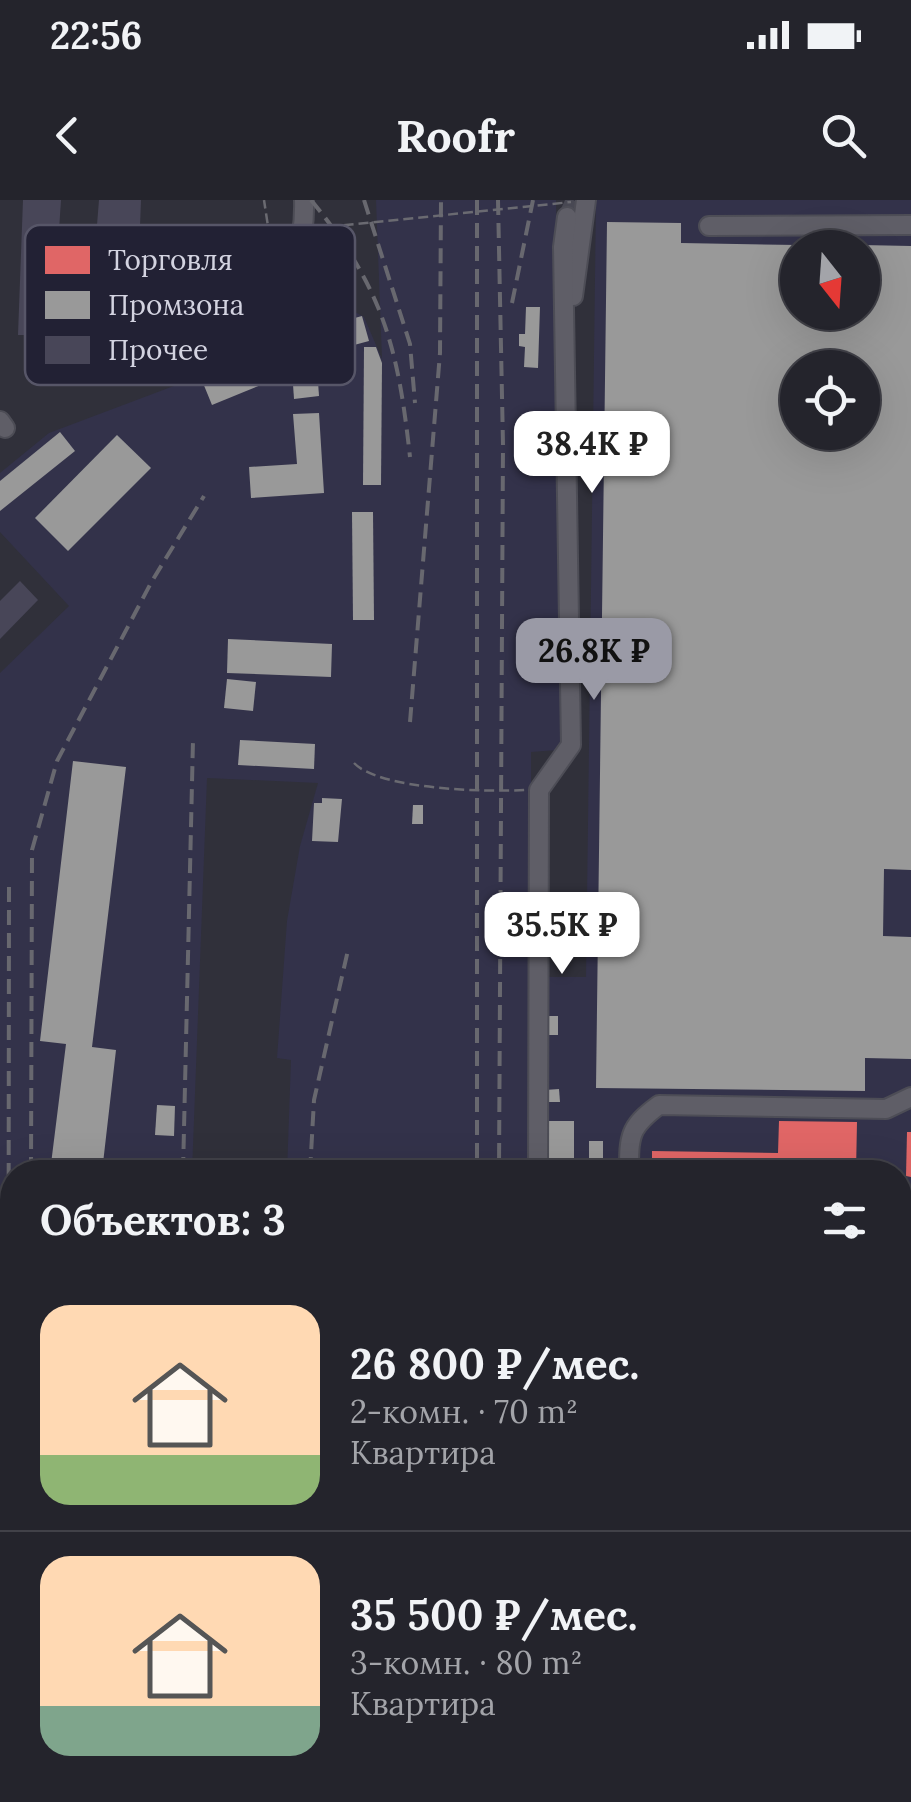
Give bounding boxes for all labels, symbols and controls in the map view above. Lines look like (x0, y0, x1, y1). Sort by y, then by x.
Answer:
text: 22:56 (50, 11, 142, 59)
text: Roofr (396, 107, 515, 164)
icon: back (40, 108, 95, 163)
icon: search (816, 108, 871, 163)
legend (25, 225, 355, 385)
north arrow (780, 230, 880, 330)
map controls (780, 230, 880, 450)
text: Торговля (108, 242, 233, 278)
text: Промзона (108, 287, 244, 323)
text: Прочее (108, 332, 208, 368)
button: locate (780, 350, 880, 450)
pin: 38.4K ₽ (500, 411, 684, 496)
text: 38.4K ₽ (536, 423, 648, 464)
pin: 26.8K ₽ (502, 618, 686, 703)
text: 26.8K ₽ (538, 630, 650, 671)
pin: 35.5K ₽ (470, 892, 654, 977)
text: 35.5K ₽ (507, 904, 617, 945)
text: Объектов: 3 (40, 1193, 286, 1247)
icon: filters (817, 1193, 872, 1248)
text: 26 800 ₽/мес. (350, 1337, 639, 1391)
icon: home (120, 1345, 240, 1465)
text: 2-комн. · 70 m² (350, 1391, 578, 1432)
text: Квартира (350, 1432, 496, 1473)
text: 35 500 ₽/мес. (350, 1588, 638, 1642)
icon: home (120, 1596, 240, 1716)
text: 3-комн. · 80 m² (350, 1642, 583, 1683)
text: Квартира (350, 1683, 496, 1724)

